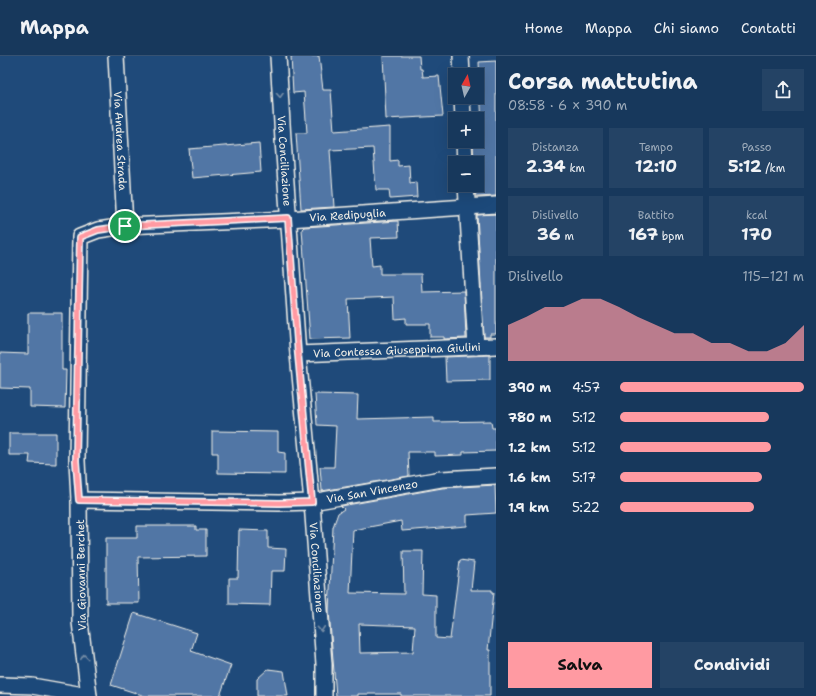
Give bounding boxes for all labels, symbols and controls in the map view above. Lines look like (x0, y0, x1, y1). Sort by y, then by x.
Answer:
text: Mappa (20, 15, 89, 40)
text: Home (525, 19, 563, 37)
text: Mappa (585, 19, 632, 37)
text: Chi siamo (654, 19, 719, 37)
text: Contatti (741, 19, 796, 37)
text: Corsa mattutina (508, 67, 697, 96)
north arrow (448, 68, 484, 104)
map controls (448, 68, 484, 192)
button: share (762, 69, 804, 111)
street label: Via Andrea Strada (110, 91, 130, 191)
one-way arrow (276, 92, 285, 98)
text: 08:58 · 6 × 390 m (508, 97, 627, 114)
button: + (448, 112, 484, 148)
street label: Via Conciliazione (274, 115, 295, 207)
text: Distanza (532, 140, 579, 155)
text: Tempo (639, 140, 673, 155)
text: Passo (742, 140, 772, 155)
text: 2.34 (526, 155, 566, 177)
text: 12:10 (635, 155, 677, 177)
text: 5:12 (728, 155, 762, 177)
button: − (448, 156, 484, 192)
text: km (566, 161, 585, 176)
text: /km (762, 161, 785, 176)
street label: Via Redipuglia (309, 205, 386, 226)
text: Dislivello (532, 208, 579, 223)
text: Battito (638, 208, 674, 223)
text: kcal (746, 208, 767, 223)
pin (108, 209, 142, 243)
icon: arrive (114, 215, 136, 237)
text: 36 (537, 223, 561, 245)
text: 167 (628, 223, 658, 245)
text: 170 (741, 223, 772, 245)
text: m (561, 229, 574, 244)
text: bpm (658, 229, 684, 244)
text: Dislivello (508, 268, 563, 285)
text: 115–121 m (742, 268, 804, 285)
street label: Via Contessa Giuseppina Giulini (313, 340, 481, 361)
text: 390 m (508, 379, 551, 396)
text: 4:57 (572, 379, 600, 396)
text: 780 m (508, 409, 551, 426)
text: 5:12 (572, 409, 596, 426)
text: 1.2 km (508, 439, 551, 456)
text: 5:12 (572, 439, 596, 456)
text: 1.6 km (508, 469, 551, 486)
text: 5:17 (572, 469, 596, 486)
street label: Via San Vincenzo (325, 476, 419, 507)
text: 1.9 km (508, 499, 549, 516)
text: 5:22 (572, 499, 600, 516)
street label: Via Giovanni Berchet (73, 519, 90, 631)
street label: Via Conciliazione (306, 522, 327, 613)
one-way arrow (317, 626, 326, 632)
button: Salva (508, 642, 652, 688)
button: Condividi (660, 642, 804, 688)
one-way arrow (80, 654, 89, 660)

